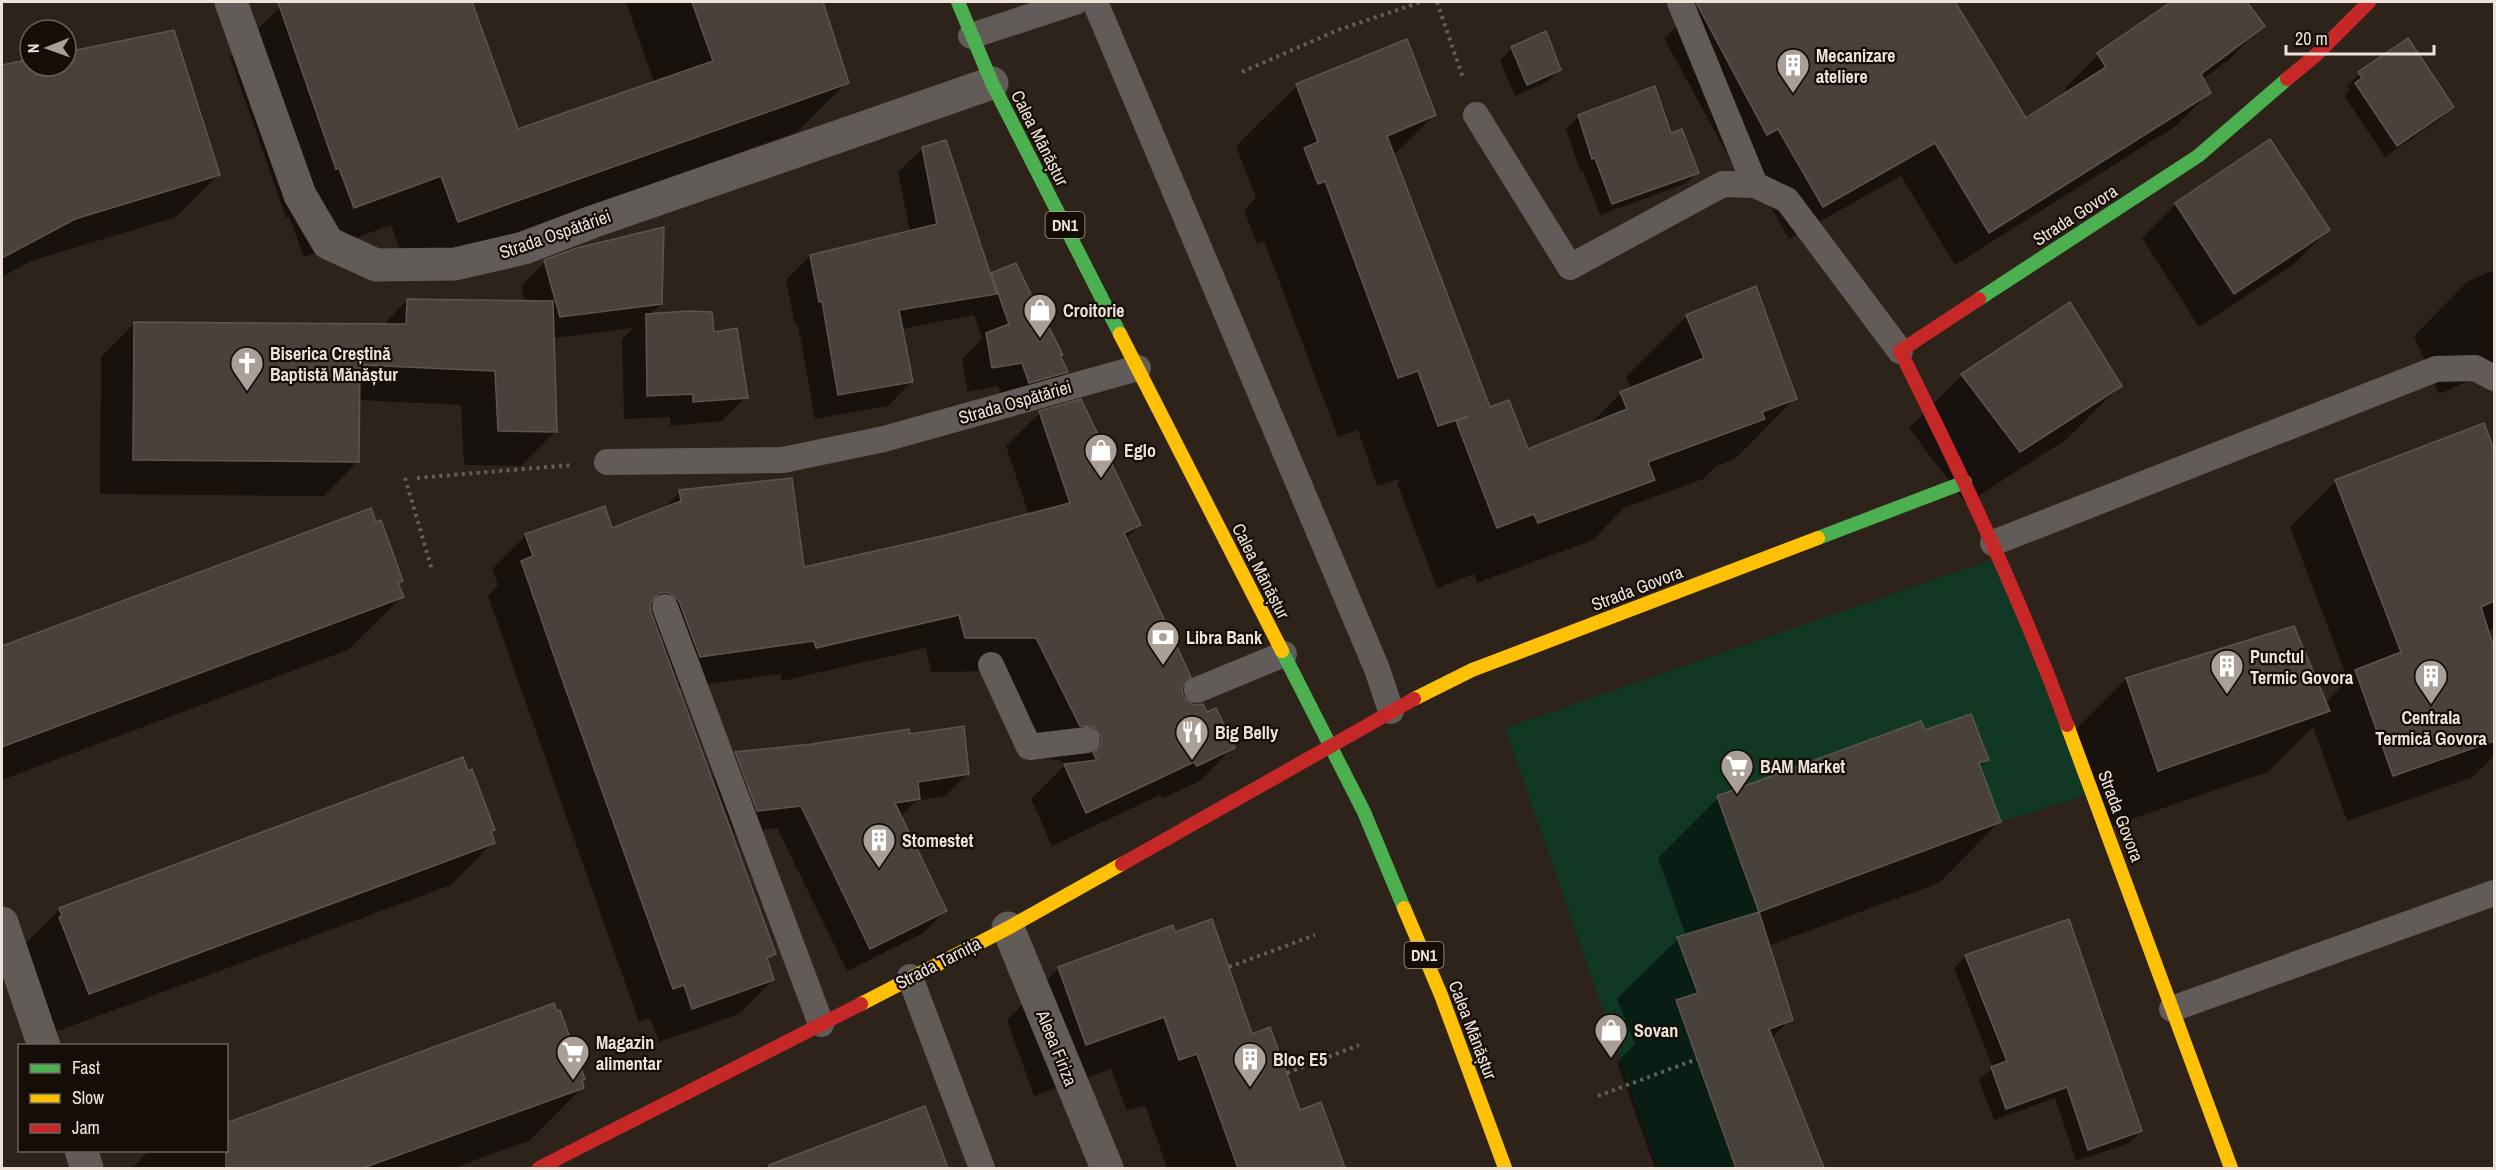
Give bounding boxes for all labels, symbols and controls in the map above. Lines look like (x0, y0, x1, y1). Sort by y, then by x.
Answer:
north arrow (18, 18, 78, 78)
scale bar (2286, 18, 2434, 56)
text: 20 m (2295, 26, 2328, 51)
text: N (22, 43, 44, 53)
place label: Mecanizare ateliere (1816, 43, 1896, 89)
building icon: Mecanizare ateliere (1775, 47, 1811, 94)
street label: Calea Mănăștur (1005, 86, 1075, 190)
street label: Strada Govora (2028, 178, 2122, 252)
street label: Strada Ospătăriei (496, 203, 614, 265)
road number: DN1 (1046, 212, 1084, 238)
shop icon: Croitorie (1022, 292, 1058, 339)
place label: Croitorie (1063, 298, 1125, 323)
place label: Biserica Creștină Baptistă Mănăștur (270, 341, 398, 387)
church icon: Biserica Creștină Baptistă Mănăștur (229, 345, 265, 392)
street label: Strada Ospătăriei (956, 374, 1074, 430)
shop icon: Eglo (1083, 432, 1119, 479)
place label: Eglo (1124, 438, 1156, 463)
street label: Calea Mănăștur (1226, 519, 1296, 623)
street label: Strada Govora (1588, 559, 1686, 617)
bank icon: Libra Bank (1145, 619, 1181, 666)
place label: Libra Bank (1186, 625, 1263, 650)
place label: Punctul Termic Govora (2250, 644, 2354, 690)
building icon: Punctul Termic Govora (2209, 648, 2245, 695)
building icon: Centrala Termică Govora (2413, 658, 2449, 705)
place label: Centrala Termică Govora (2375, 705, 2487, 751)
restaurant icon: Big Belly (1174, 714, 1210, 761)
place label: Big Belly (1215, 720, 1279, 745)
supermarket icon: BAM Market (1719, 748, 1755, 795)
place label: BAM Market (1760, 754, 1845, 779)
street label: Strada Govora (2092, 767, 2150, 865)
building icon: Stomestet (861, 822, 897, 869)
place label: Stomestet (902, 828, 973, 853)
street label: Strada Tarnița (891, 931, 985, 995)
road number: DN1 (1404, 942, 1444, 968)
street label: Calea Mănăștur (1443, 977, 1503, 1083)
street label: Aleea Firiza (1030, 1005, 1083, 1090)
shop icon: Sovan (1593, 1012, 1629, 1059)
place label: Sovan (1634, 1018, 1678, 1043)
place label: Magazin alimentar (596, 1030, 662, 1076)
supermarket icon: Magazin alimentar (555, 1034, 591, 1081)
building icon: Bloc E5 (1232, 1041, 1268, 1088)
legend (18, 1044, 228, 1152)
place label: Bloc E5 (1273, 1047, 1327, 1072)
text: Fast (72, 1055, 100, 1080)
text: Slow (72, 1085, 104, 1110)
text: Jam (72, 1115, 100, 1140)

